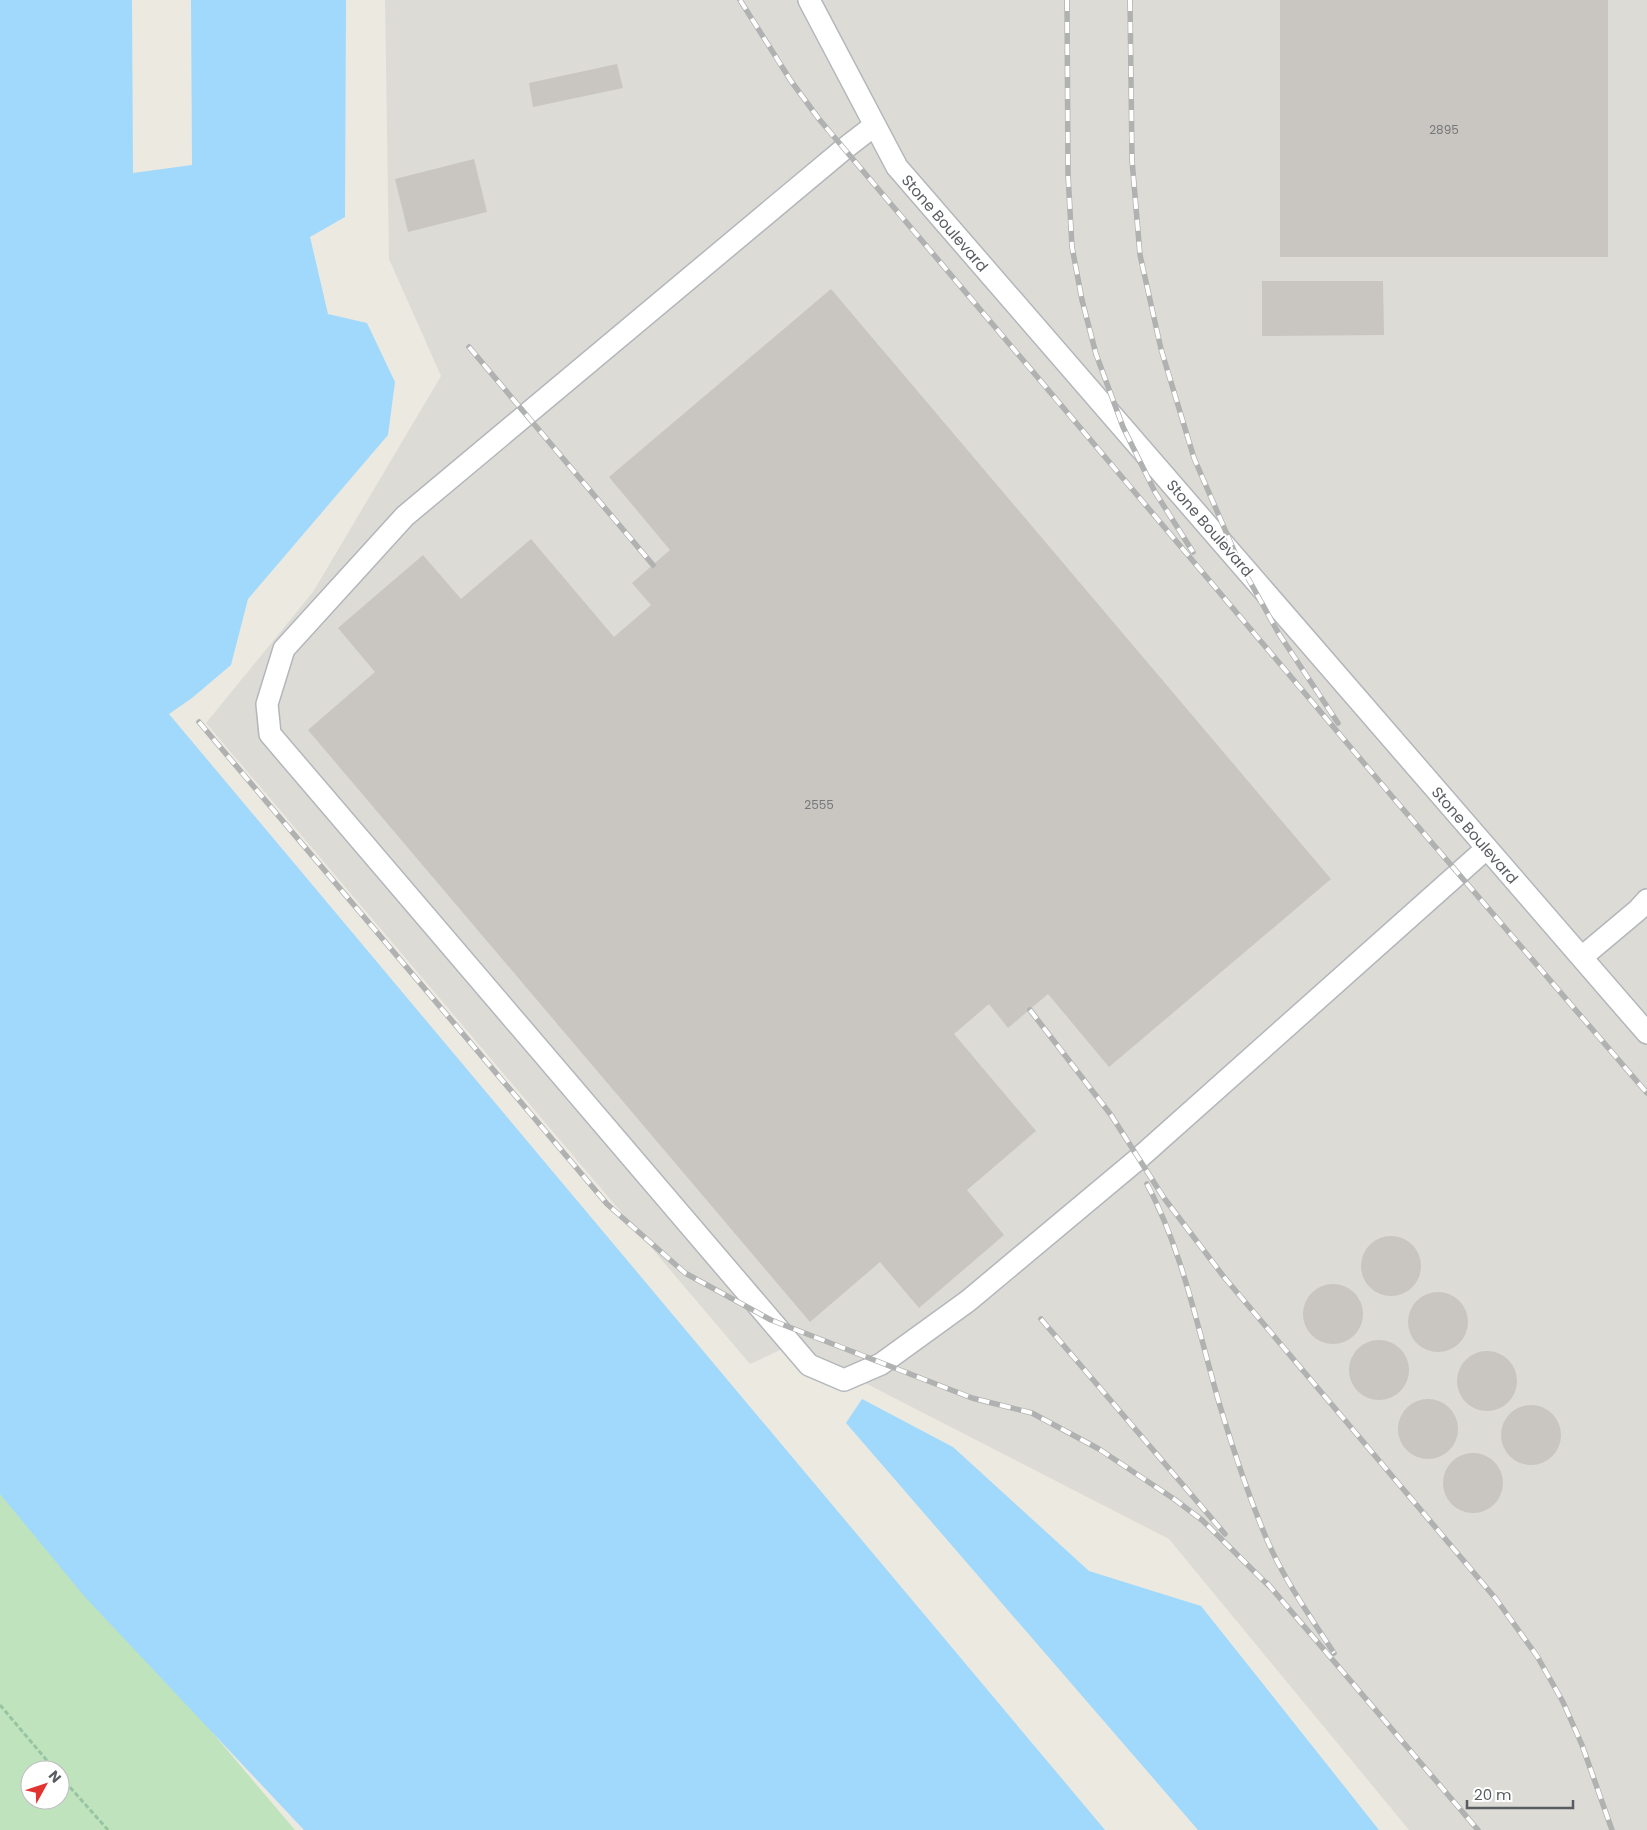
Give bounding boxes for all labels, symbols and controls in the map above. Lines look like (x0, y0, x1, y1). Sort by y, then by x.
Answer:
house number: 2895 (1429, 121, 1459, 138)
street label: Stone Boulevard (897, 170, 993, 276)
street label: Stone Boulevard (1162, 475, 1258, 581)
street label: Stone Boulevard (1427, 782, 1523, 888)
house number: 2555 (804, 796, 834, 813)
north arrow (20, 1760, 70, 1810)
text: N (44, 1766, 66, 1787)
scale bar (1467, 1778, 1573, 1810)
text: 20 m (1474, 1784, 1512, 1805)

